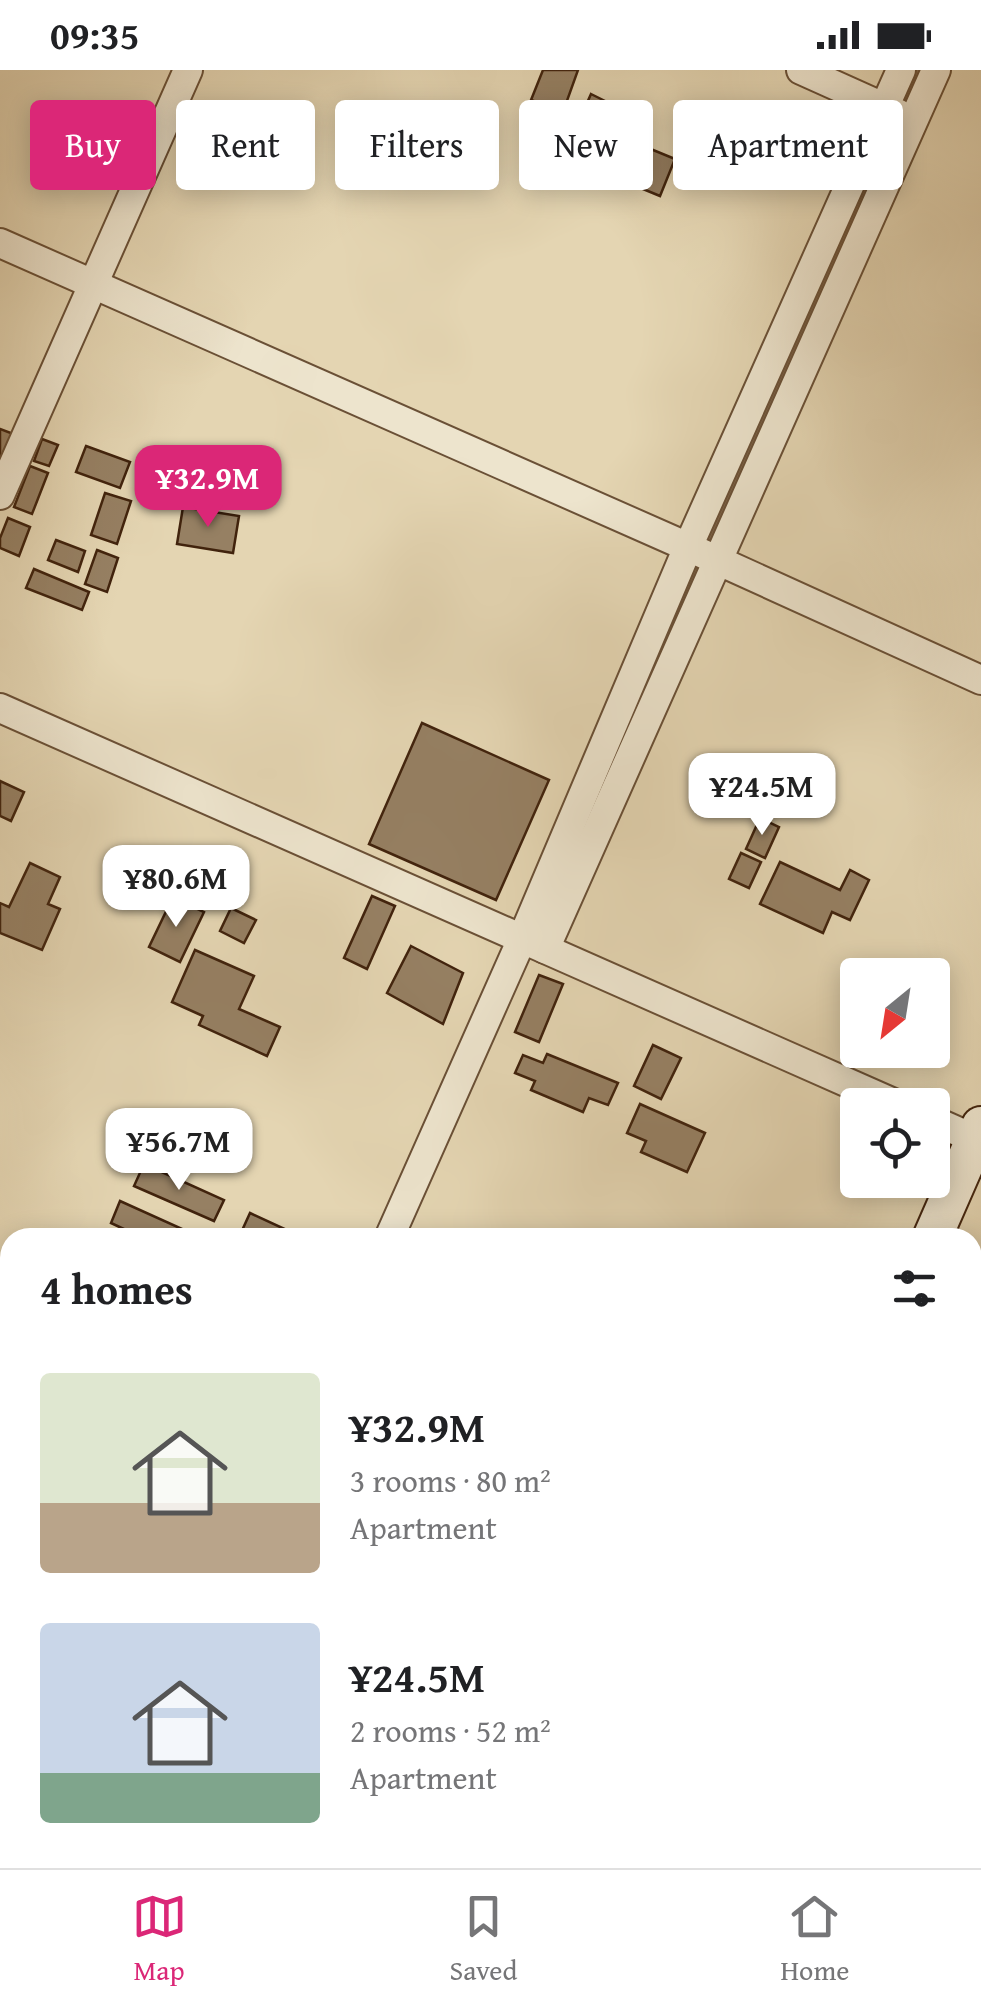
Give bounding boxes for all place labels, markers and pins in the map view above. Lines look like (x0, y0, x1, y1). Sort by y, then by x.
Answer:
pin: ¥32.9M (127, 445, 289, 530)
pin: ¥24.5M (681, 753, 843, 838)
pin: ¥80.6M (95, 845, 257, 930)
pin: ¥56.7M (98, 1108, 260, 1193)

